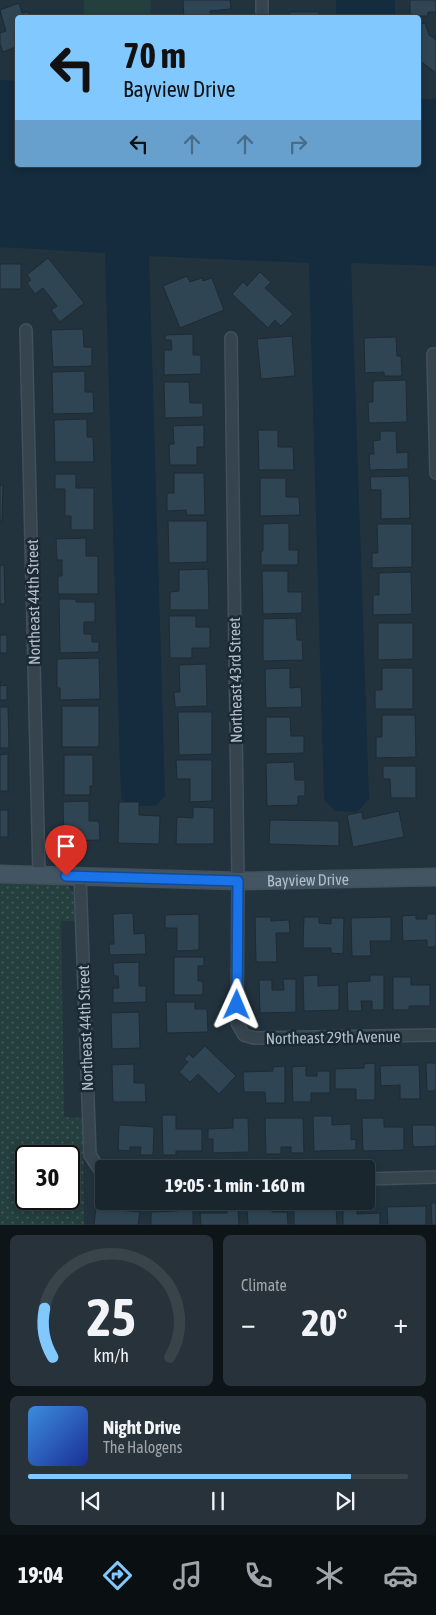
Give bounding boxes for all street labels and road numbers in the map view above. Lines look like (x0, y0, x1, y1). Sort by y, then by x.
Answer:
street label: Northeast 44th Street (23, 539, 43, 665)
street label: Northeast 43rd Street (225, 617, 245, 743)
street label: Bayview Drive (267, 870, 349, 890)
street label: Northeast 44th Street (74, 964, 96, 1091)
street label: Northeast 29th Avenue (265, 1027, 401, 1047)

